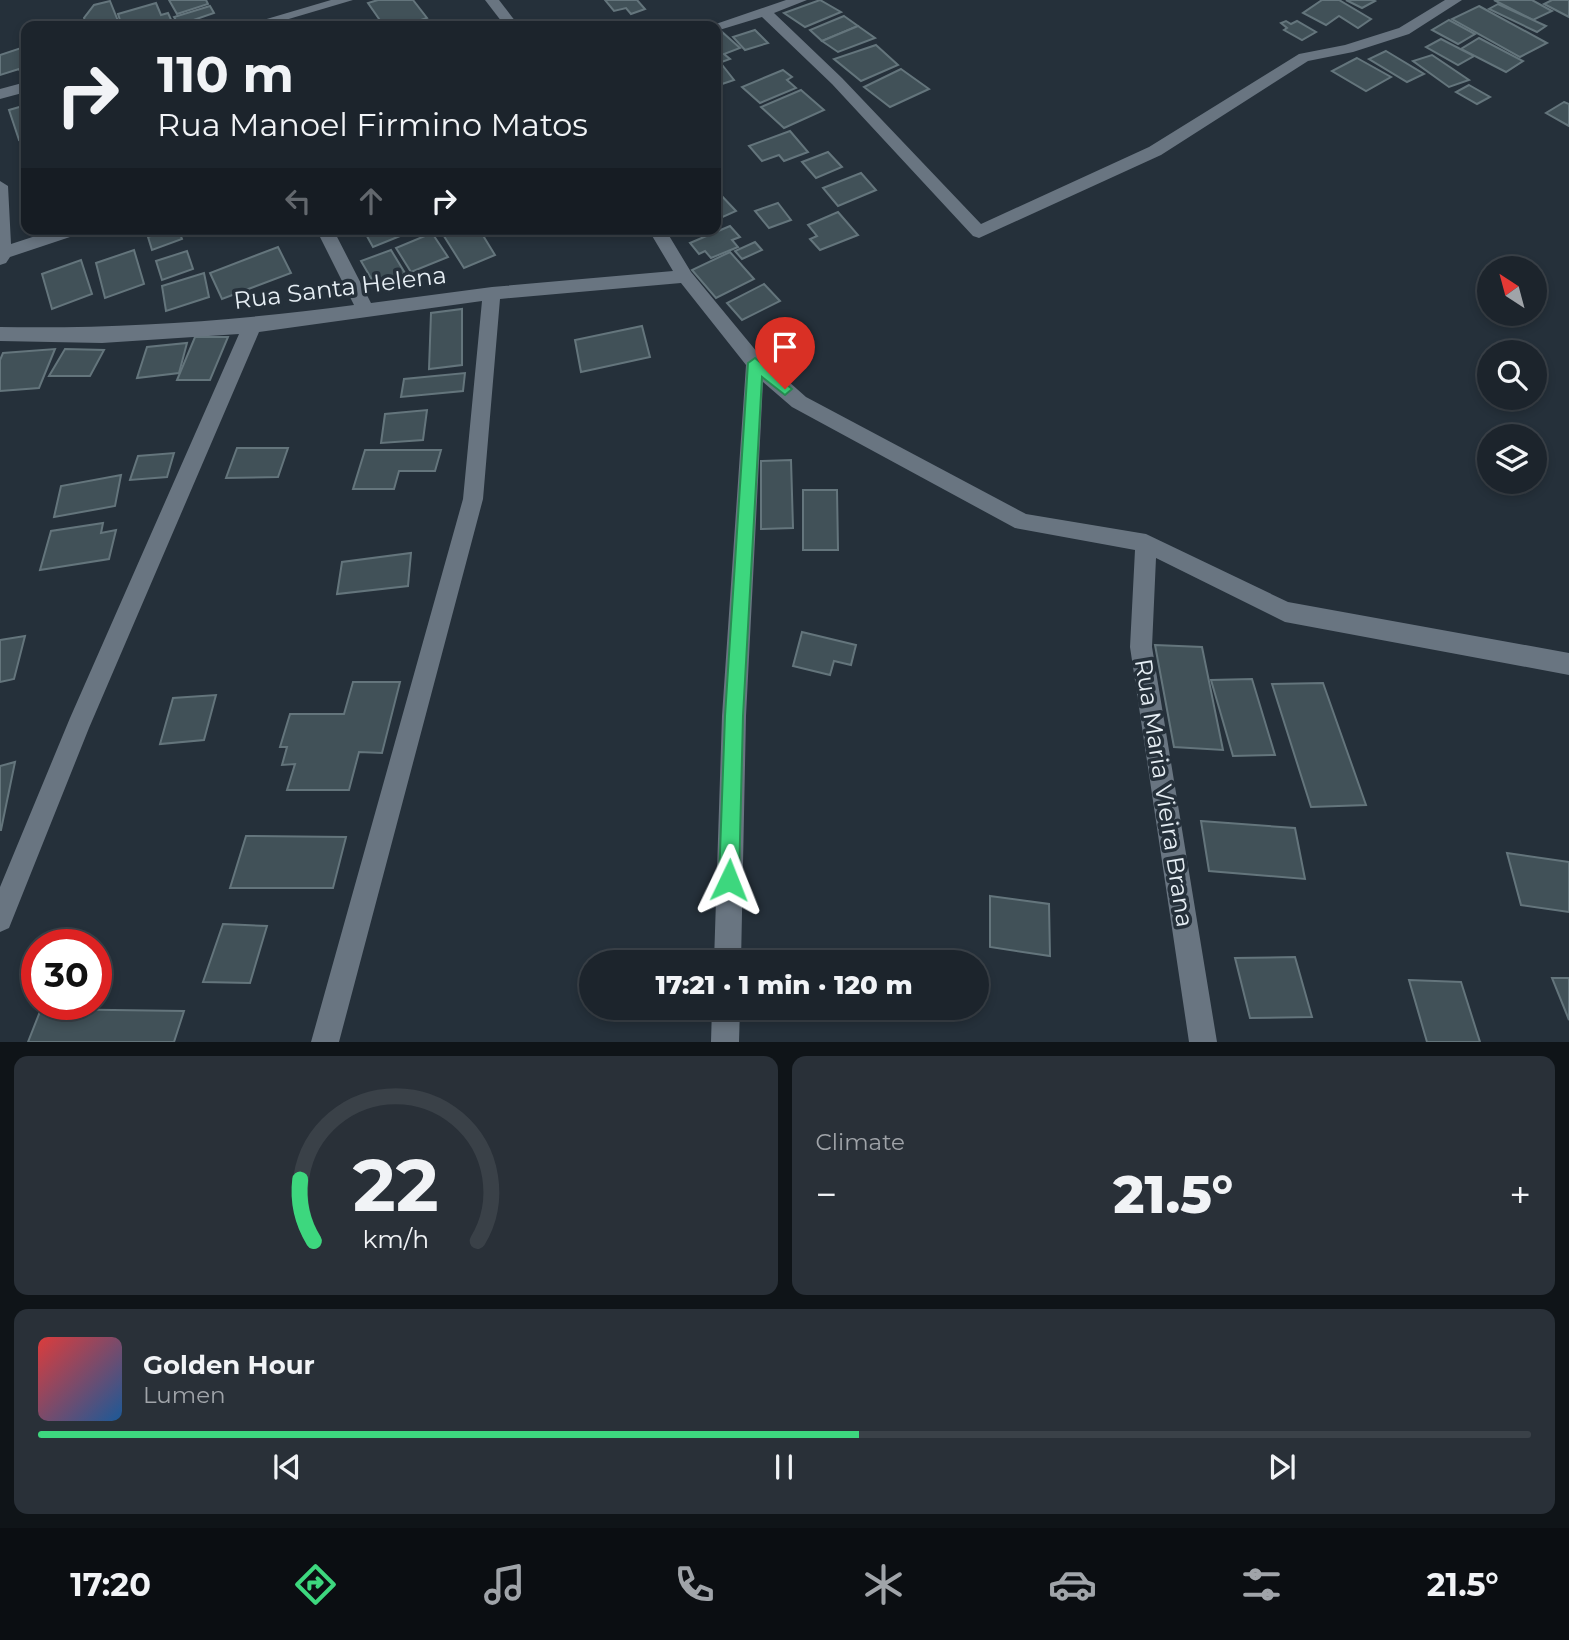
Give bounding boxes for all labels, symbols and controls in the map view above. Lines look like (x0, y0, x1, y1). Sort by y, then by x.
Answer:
text: 110 m (157, 45, 294, 104)
icon: right (42, 49, 133, 140)
text: Rua Manoel Firmino Matos (157, 105, 588, 144)
icon: left (279, 182, 317, 220)
icon: ahead (352, 182, 390, 220)
icon: right (425, 182, 463, 220)
north arrow (1477, 256, 1547, 326)
map controls (1477, 256, 1547, 494)
street label: Rua Santa Helena (232, 260, 448, 315)
pin (755, 317, 815, 389)
icon: arrive (766, 328, 804, 366)
button: search (1477, 340, 1547, 410)
button: layers (1477, 424, 1547, 494)
street label: Rua Maria Vieira Brana (1129, 657, 1200, 929)
position arrow (692, 843, 766, 917)
speed limit sign: 30 (21, 929, 112, 1020)
text: 17:21 · 1 min · 120 m (655, 969, 913, 1001)
text: Climate (816, 1128, 905, 1156)
text: 22 (353, 1142, 439, 1230)
text: 21.5° (1113, 1163, 1233, 1226)
text: − (816, 1171, 837, 1218)
text: + (1509, 1171, 1531, 1218)
text: km/h (362, 1224, 429, 1254)
text: Golden Hour (143, 1349, 315, 1381)
text: Lumen (143, 1381, 226, 1409)
icon: previous (268, 1448, 306, 1486)
icon: pause (765, 1448, 803, 1486)
icon: next (1263, 1448, 1301, 1486)
icon: directions (291, 1560, 340, 1609)
icon: music (480, 1560, 529, 1609)
icon: phone (670, 1560, 719, 1609)
icon: climate (859, 1560, 908, 1609)
icon: car (1048, 1560, 1097, 1609)
icon: filters (1237, 1560, 1286, 1609)
text: 17:20 (70, 1565, 151, 1604)
text: 21.5° (1427, 1565, 1499, 1604)

